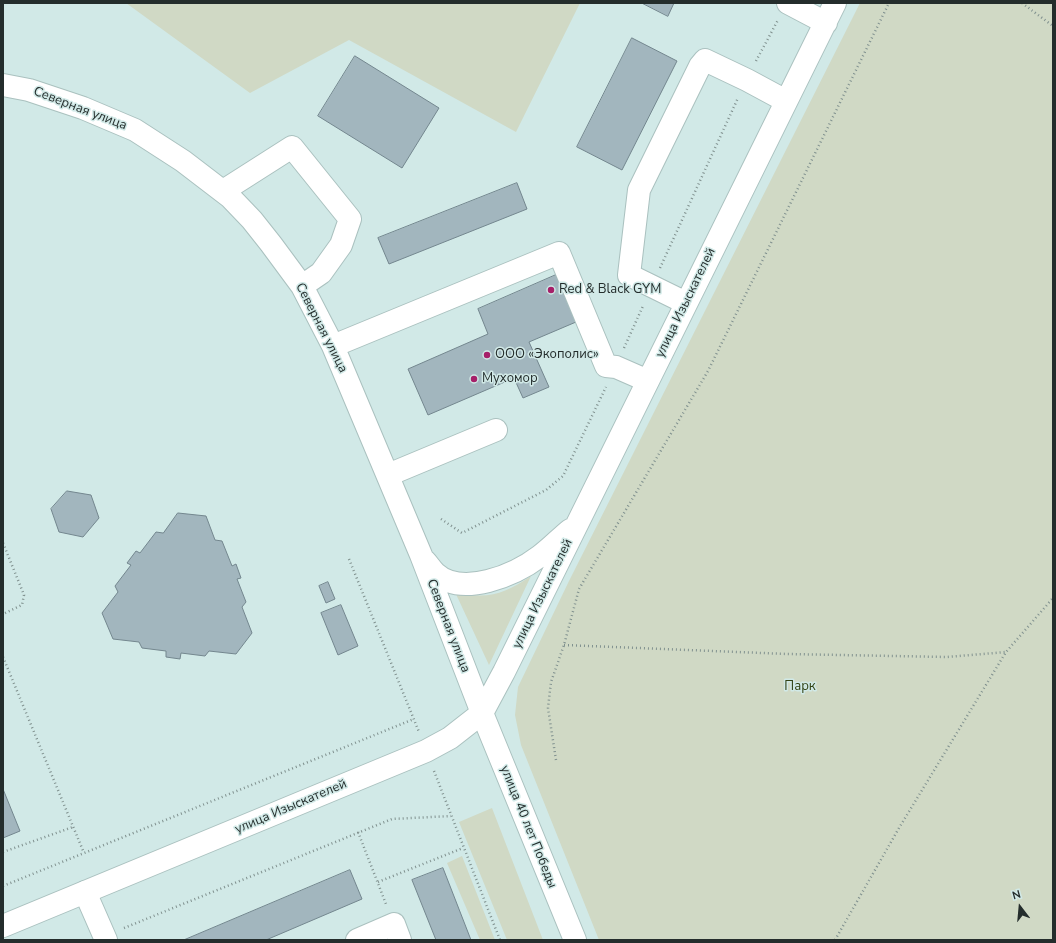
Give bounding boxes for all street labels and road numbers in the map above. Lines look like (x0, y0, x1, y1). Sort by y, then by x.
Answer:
street label: Северная улица (31, 84, 129, 134)
street label: улица Изыскателей (653, 246, 719, 360)
street label: Северная улица (292, 280, 350, 376)
street label: улица Изыскателей (510, 537, 576, 651)
street label: Северная улица (423, 577, 473, 675)
street label: улица 40 лет Победы (496, 763, 560, 891)
street label: улица Изыскателей (233, 776, 349, 838)

